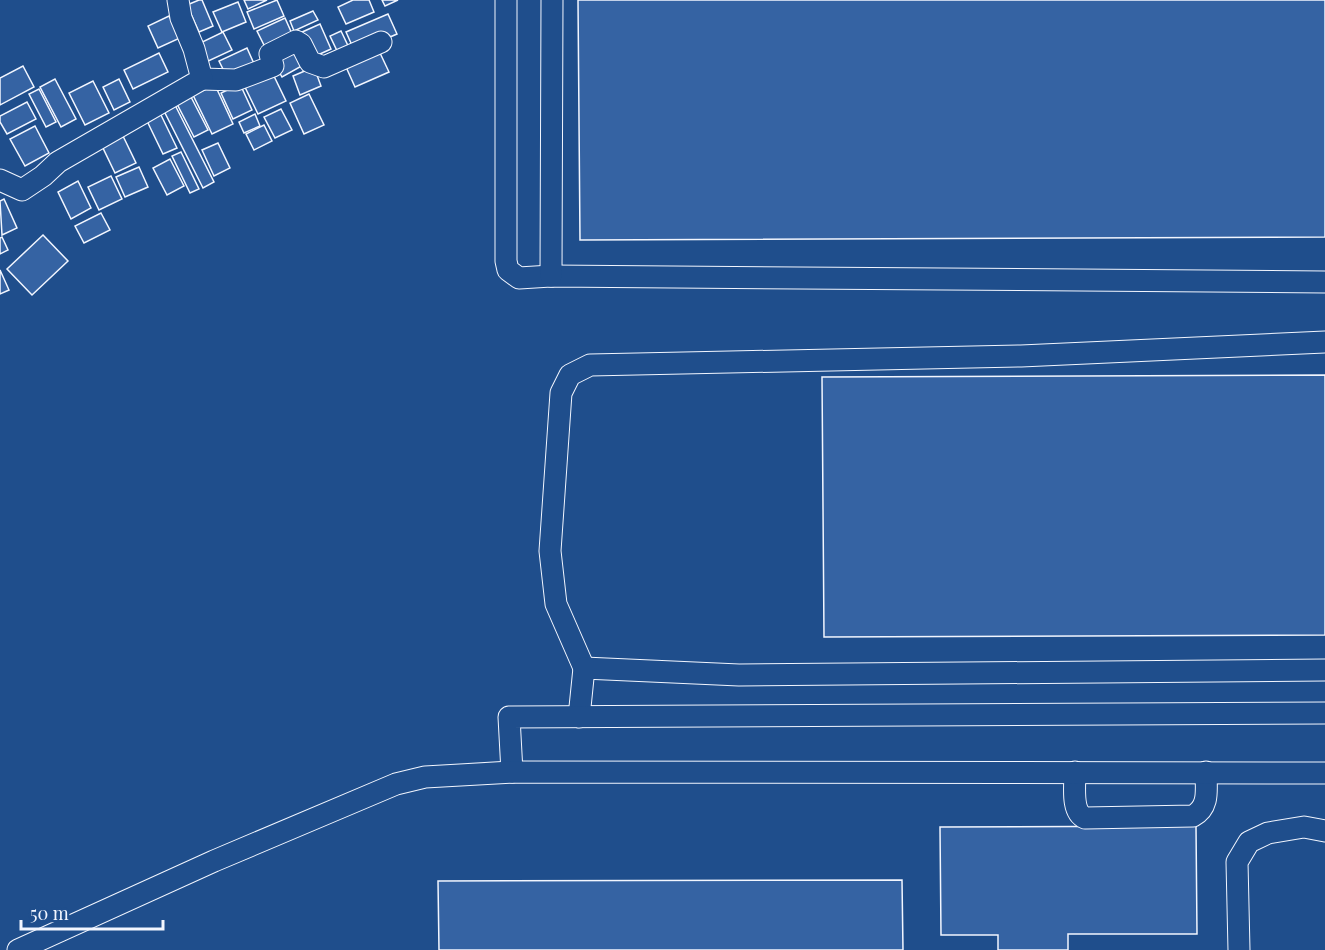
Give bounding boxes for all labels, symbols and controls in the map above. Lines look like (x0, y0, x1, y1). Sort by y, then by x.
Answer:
scale bar (21, 893, 164, 931)
text: 50 m (30, 901, 69, 925)

